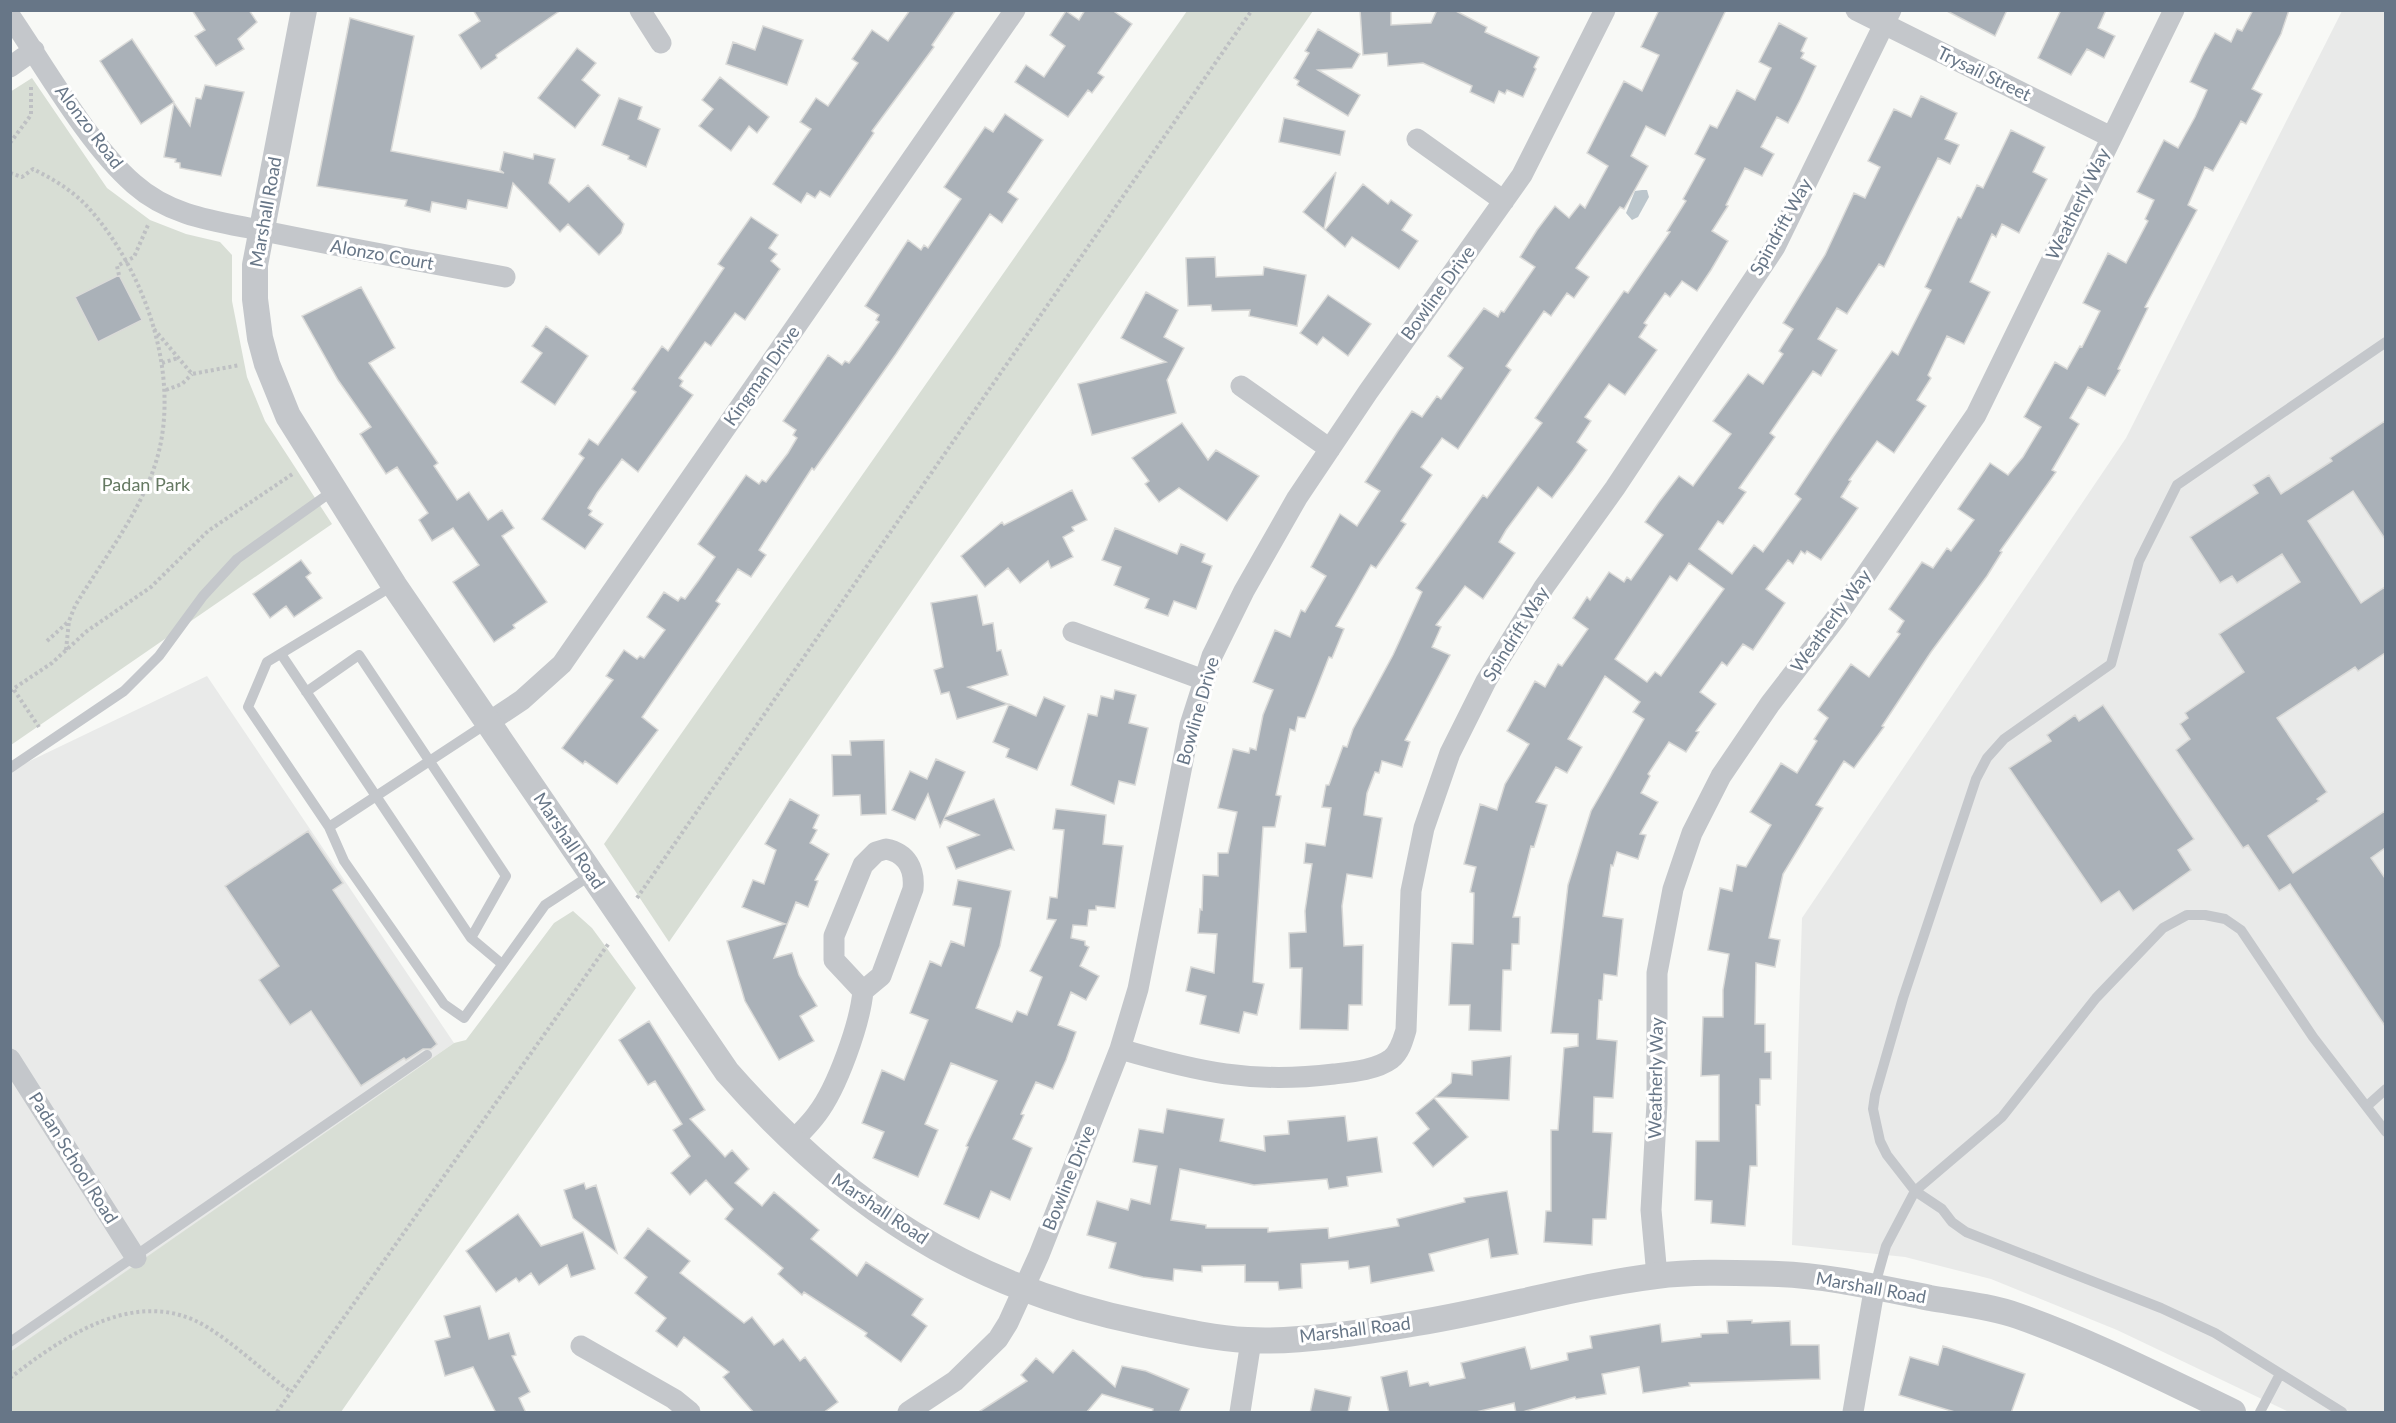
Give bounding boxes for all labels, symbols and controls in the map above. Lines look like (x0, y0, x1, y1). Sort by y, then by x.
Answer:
street label: Trysail Street (1934, 41, 2035, 106)
street label: Alonzo Road (51, 80, 128, 173)
street label: Weatherly Way (2041, 143, 2114, 263)
street label: Marshall Road (244, 155, 286, 269)
street label: Spindrift Way (1744, 174, 1816, 279)
street label: Alonzo Court (329, 234, 436, 274)
street label: Bowline Drive (1396, 241, 1479, 344)
street label: Kingman Drive (719, 321, 804, 430)
park label: Padan Park (102, 473, 191, 495)
street label: Weatherly Way (1786, 564, 1875, 676)
street label: Spindrift Way (1477, 582, 1553, 685)
street label: Bowline Drive (1171, 654, 1223, 767)
street label: Marshall Road (529, 788, 610, 893)
street label: Weatherly Way (1643, 1016, 1667, 1139)
street label: Padan School Road (25, 1088, 123, 1227)
street label: Bowline Drive (1037, 1122, 1099, 1233)
street label: Marshall Road (828, 1168, 933, 1249)
street label: Marshall Road (1814, 1266, 1928, 1308)
street label: Marshall Road (1298, 1311, 1412, 1347)

